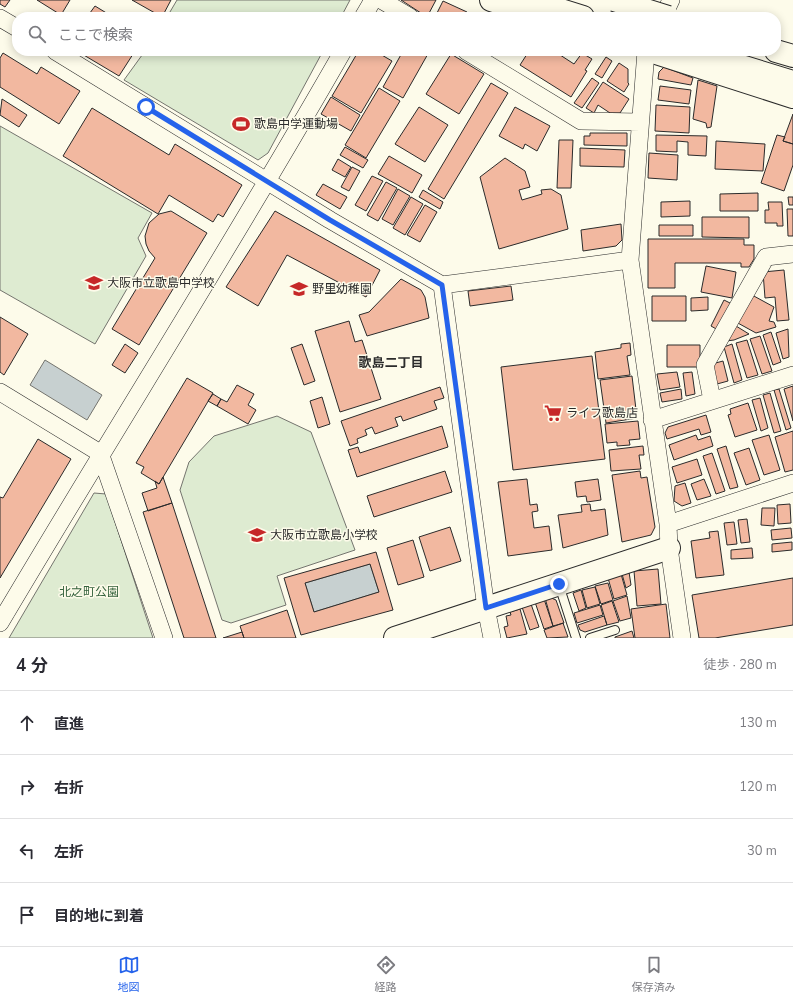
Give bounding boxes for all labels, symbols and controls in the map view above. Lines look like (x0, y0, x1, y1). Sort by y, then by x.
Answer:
search box (12, 12, 781, 56)
icon: search (26, 23, 48, 45)
text: ここで検索 (58, 25, 133, 45)
route start (137, 98, 155, 116)
sports icon: 歌島中学運動場 (231, 114, 251, 134)
place label: 歌島中学運動場 (254, 116, 338, 132)
school or university icon: 大阪市立歌島中学校 (84, 273, 104, 293)
place label: 大阪市立歌島中学校 (107, 275, 215, 291)
school or university icon: 野里幼稚園 (289, 279, 309, 299)
place label: 野里幼稚園 (312, 281, 372, 297)
district label: 歌島二丁目 (358, 354, 424, 372)
supermarket icon: ライフ歌島店 (543, 403, 563, 423)
place label: ライフ歌島店 (566, 405, 638, 421)
school or university icon: 大阪市立歌島小学校 (247, 525, 267, 545)
place label: 大阪市立歌島小学校 (270, 527, 378, 543)
route end (550, 575, 568, 593)
park label: 北之町公園 (59, 584, 119, 600)
text: 4 分 (16, 654, 48, 677)
text: 徒歩 · 280 m (703, 656, 777, 674)
icon: ahead (16, 712, 38, 734)
text: 直進 (54, 714, 84, 734)
text: 130 m (739, 714, 777, 732)
icon: right (16, 776, 38, 798)
text: 右折 (54, 778, 84, 798)
text: 120 m (739, 778, 777, 796)
icon: left (16, 840, 38, 862)
text: 左折 (54, 842, 84, 862)
text: 30 m (747, 842, 777, 860)
icon: arrive (16, 904, 38, 926)
text: 目的地に到着 (54, 906, 144, 926)
tab: 地図 (118, 954, 140, 995)
tab: 経路 (375, 954, 397, 995)
tab: 保存済み (632, 954, 676, 995)

